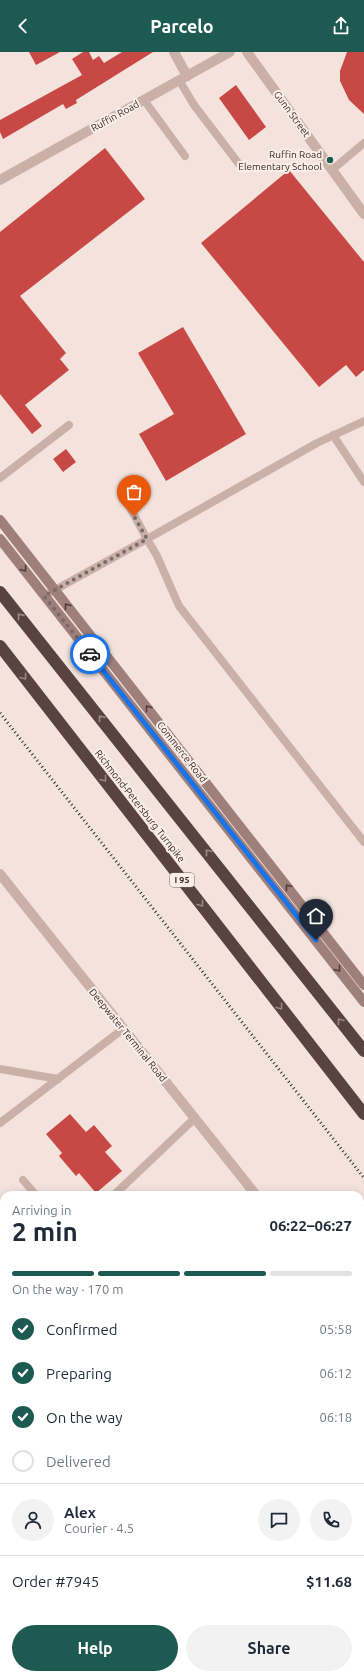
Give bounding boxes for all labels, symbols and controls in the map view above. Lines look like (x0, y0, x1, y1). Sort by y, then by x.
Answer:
icon: back (12, 15, 34, 37)
icon: share (330, 15, 352, 37)
text: Parcelo (150, 16, 214, 36)
street label: Gunn Street (272, 89, 312, 139)
street label: Ruffin Road (89, 98, 141, 134)
place label: Ruffin Road Elementary School (238, 149, 322, 172)
marker: Ruffin Road Elementary School (325, 155, 335, 165)
pin (117, 475, 151, 516)
icon: bag (123, 481, 145, 503)
one-way arrow (19, 565, 26, 572)
one-way arrow (65, 604, 72, 611)
one-way arrow (17, 614, 24, 621)
courier (70, 634, 110, 674)
icon: car (79, 643, 101, 665)
one-way arrow (19, 672, 26, 679)
one-way arrow (145, 706, 152, 713)
one-way arrow (98, 715, 105, 722)
street label: Commerce Road (155, 719, 209, 785)
street label: Richmond-Petersburg Turnpike (93, 748, 187, 864)
one-way arrow (99, 775, 106, 782)
one-way arrow (205, 850, 212, 857)
road number: I 95 (170, 873, 194, 887)
one-way arrow (286, 885, 293, 892)
pin (299, 899, 333, 940)
one-way arrow (196, 900, 203, 907)
icon: home (305, 905, 327, 927)
one-way arrow (333, 964, 340, 971)
street label: Deepwater Terminal Road (87, 986, 169, 1084)
one-way arrow (276, 1002, 283, 1009)
one-way arrow (338, 1018, 345, 1025)
text: Arriving in (12, 1203, 71, 1217)
text: 2 min (12, 1217, 78, 1246)
text: 06:22–06:27 (269, 1217, 352, 1234)
text: On the way · 170 m (12, 1282, 124, 1296)
icon: check (12, 1318, 34, 1340)
text: Confirmed (46, 1321, 118, 1338)
text: 05:58 (319, 1322, 352, 1336)
icon: check (12, 1362, 34, 1384)
text: Preparing (46, 1365, 112, 1382)
text: 06:12 (319, 1366, 352, 1380)
icon: check (12, 1406, 34, 1428)
text: On the way (46, 1409, 122, 1426)
text: 06:18 (319, 1410, 352, 1424)
text: Delivered (46, 1453, 111, 1470)
button: person (12, 1499, 54, 1541)
button: chat (258, 1499, 300, 1541)
button: phone (310, 1499, 352, 1541)
text: Alex (64, 1504, 96, 1521)
text: Courier · 4.5 (64, 1521, 134, 1535)
text: Order #7945 (12, 1573, 99, 1590)
text: $11.68 (306, 1573, 352, 1590)
button: Help (12, 1625, 178, 1671)
button: Share (186, 1625, 352, 1671)

